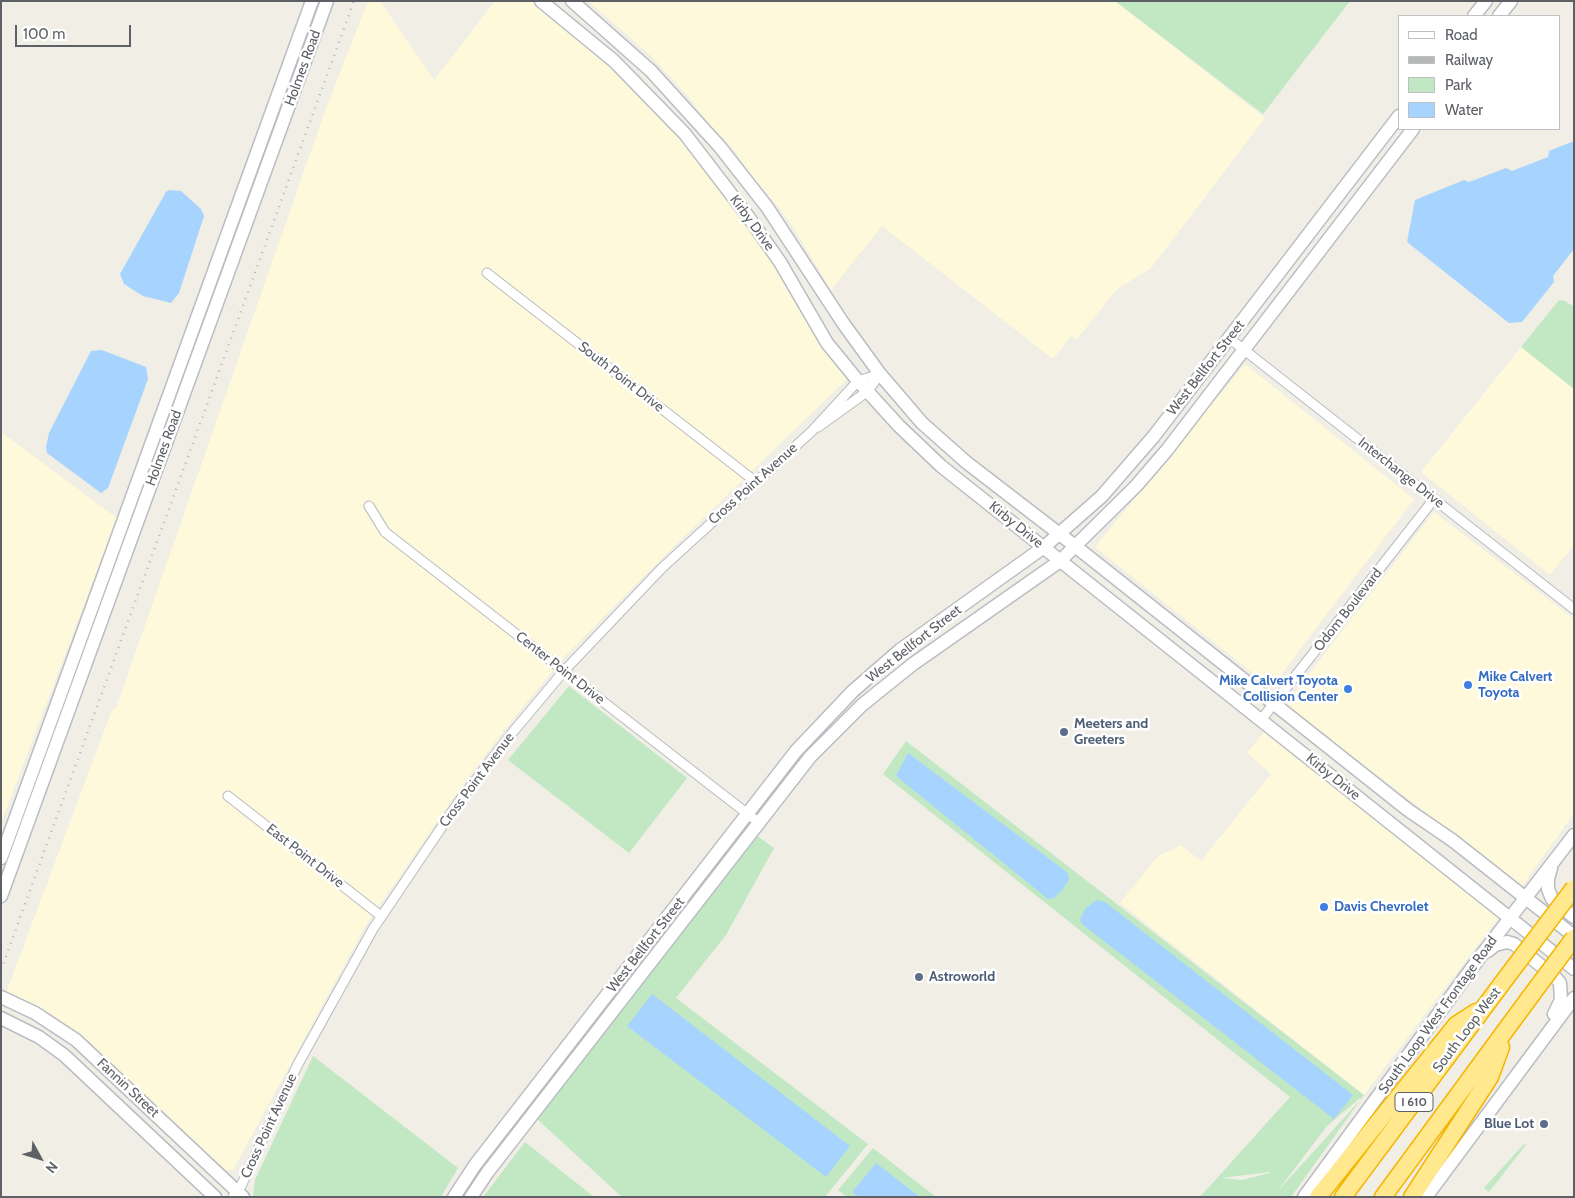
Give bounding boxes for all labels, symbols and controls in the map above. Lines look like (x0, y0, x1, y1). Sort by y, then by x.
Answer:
scale bar (18, 15, 134, 47)
legend (1398, 15, 1560, 130)
text: 100 m (23, 25, 65, 43)
text: Road (1445, 26, 1478, 44)
street label: Holmes Road (282, 28, 324, 108)
text: Railway (1445, 51, 1493, 69)
text: Park (1445, 76, 1472, 94)
text: Water (1445, 101, 1483, 119)
street label: Kirby Drive (726, 192, 778, 254)
street label: West Bellfort Street (1164, 317, 1248, 419)
street label: South Point Drive (575, 338, 667, 416)
street label: Holmes Road (143, 408, 185, 488)
street label: Interchange Drive (1355, 434, 1447, 512)
street label: Cross Point Avenue (705, 440, 801, 528)
street label: Kirby Drive (985, 498, 1047, 552)
street label: Odom Boulevard (1310, 565, 1386, 655)
street label: West Bellfort Street (863, 602, 965, 686)
street label: Center Point Drive (512, 628, 608, 708)
place label: Mike Calvert Toyota (1478, 669, 1552, 702)
place label: Mike Calvert Toyota Collision Center (1219, 673, 1338, 706)
marker: Mike Calvert Toyota (1462, 679, 1474, 691)
marker: Mike Calvert Toyota Collision Center (1342, 683, 1354, 695)
place label: Meeters and Greeters (1074, 716, 1148, 749)
marker: Meeters and Greeters (1058, 726, 1070, 738)
street label: Cross Point Avenue (436, 730, 518, 830)
street label: Kirby Drive (1302, 750, 1364, 804)
street label: East Point Drive (263, 821, 347, 891)
street label: West Bellfort Street (604, 894, 688, 996)
place label: Davis Chevrolet (1334, 899, 1428, 915)
marker: Davis Chevrolet (1318, 901, 1330, 913)
street label: South Loop West Frontage Road (1375, 933, 1501, 1097)
place label: Astroworld (929, 969, 995, 985)
marker: Astroworld (913, 971, 925, 983)
street label: South Loop West (1430, 984, 1504, 1076)
street label: Fannin Street (93, 1055, 163, 1121)
street label: Cross Point Avenue (237, 1071, 301, 1181)
road number: I 610 (1395, 1092, 1433, 1112)
place label: Blue Lot (1484, 1116, 1534, 1132)
marker: Blue Lot (1538, 1118, 1550, 1130)
north arrow (15, 1133, 65, 1183)
text: N (42, 1158, 62, 1177)

